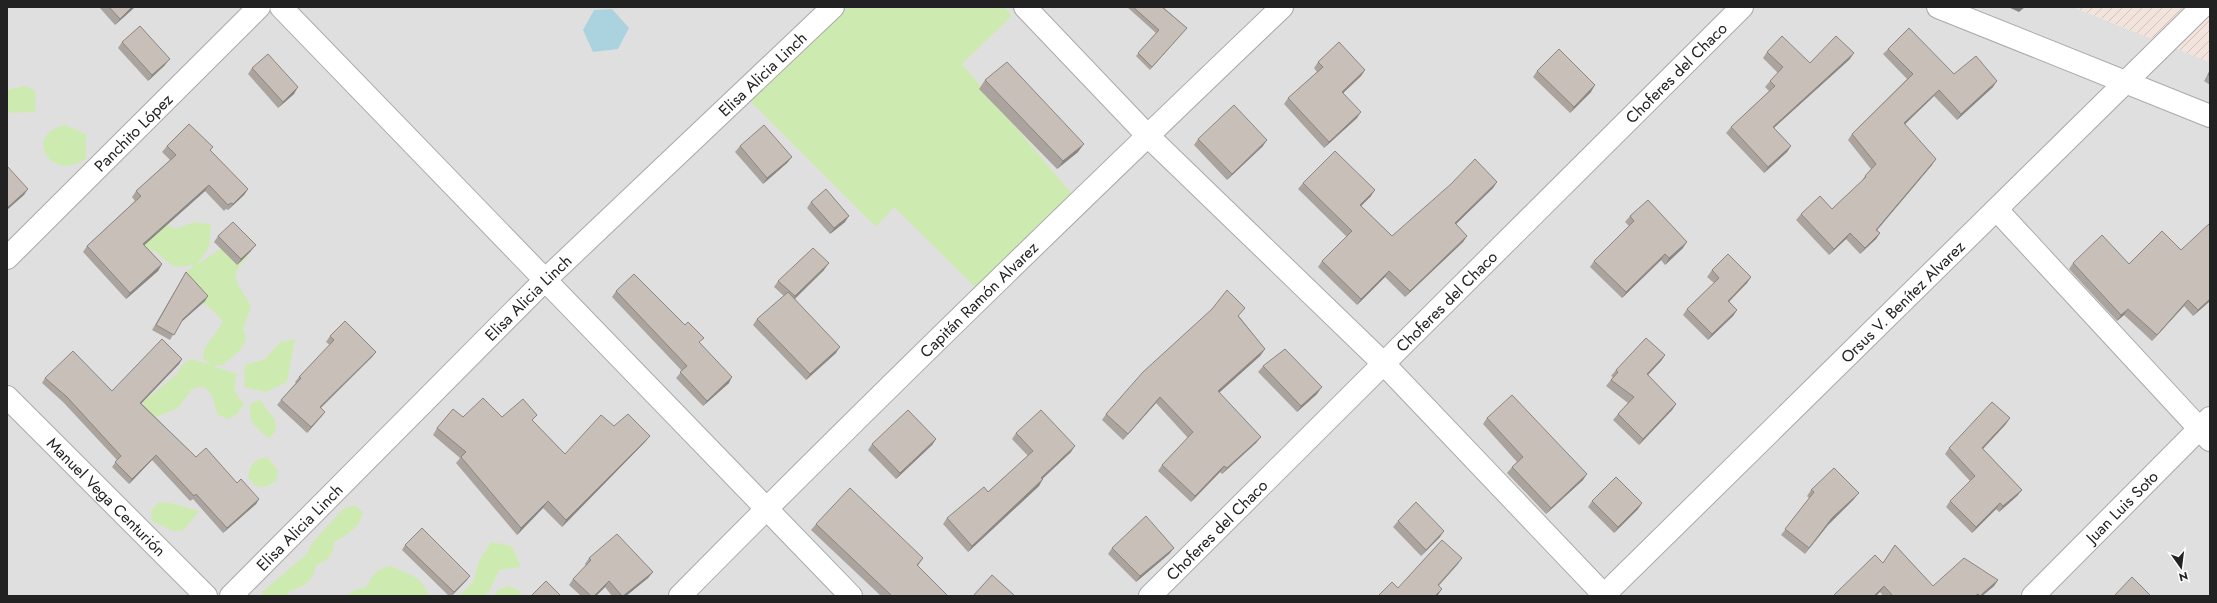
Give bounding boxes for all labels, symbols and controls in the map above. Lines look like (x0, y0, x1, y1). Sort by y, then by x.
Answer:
street label: Choferes del Chaco (1620, 17, 1733, 129)
street label: Elisa Alicia Linch (713, 27, 812, 122)
street label: Panchito López (89, 88, 178, 177)
street label: Orsus V. Benítez Alvarez (1835, 235, 1971, 368)
street label: Capitán Ramón Alvarez (915, 236, 1044, 363)
street label: Choferes del Chaco (1391, 246, 1503, 357)
street label: Elisa Alicia Linch (480, 250, 577, 346)
street label: Manuel Vega Centurión (42, 432, 171, 562)
street label: Juan Luis Soto (2079, 465, 2164, 550)
street label: Choferes del Chaco (1161, 474, 1273, 586)
street label: Elisa Alicia Linch (251, 479, 348, 576)
north arrow (2161, 547, 2201, 587)
text: N (2177, 568, 2190, 586)

